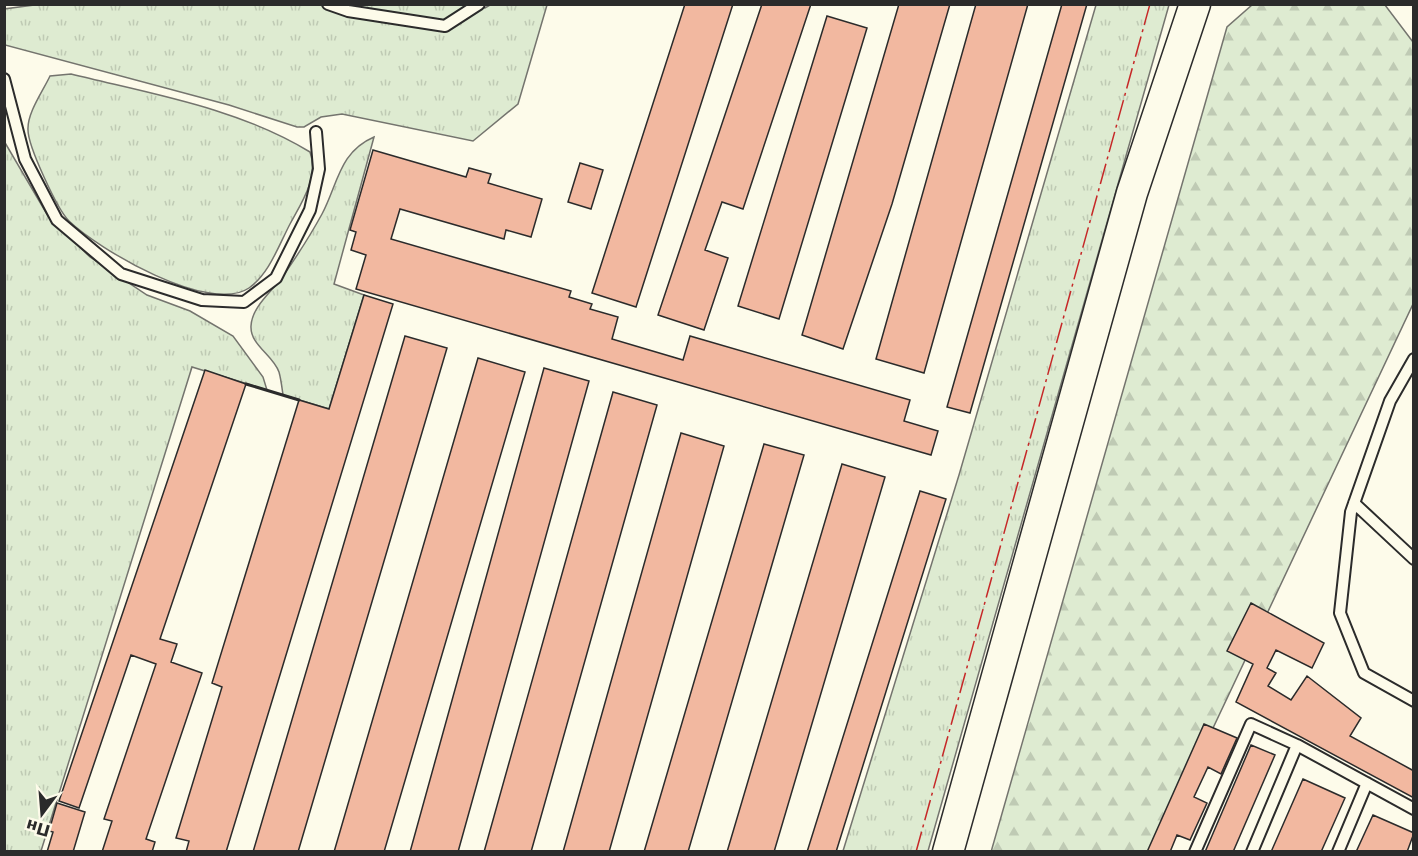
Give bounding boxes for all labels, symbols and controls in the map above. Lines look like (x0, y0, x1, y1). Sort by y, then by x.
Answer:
north arrow (12, 784, 72, 844)
text: Пн (24, 815, 52, 840)

